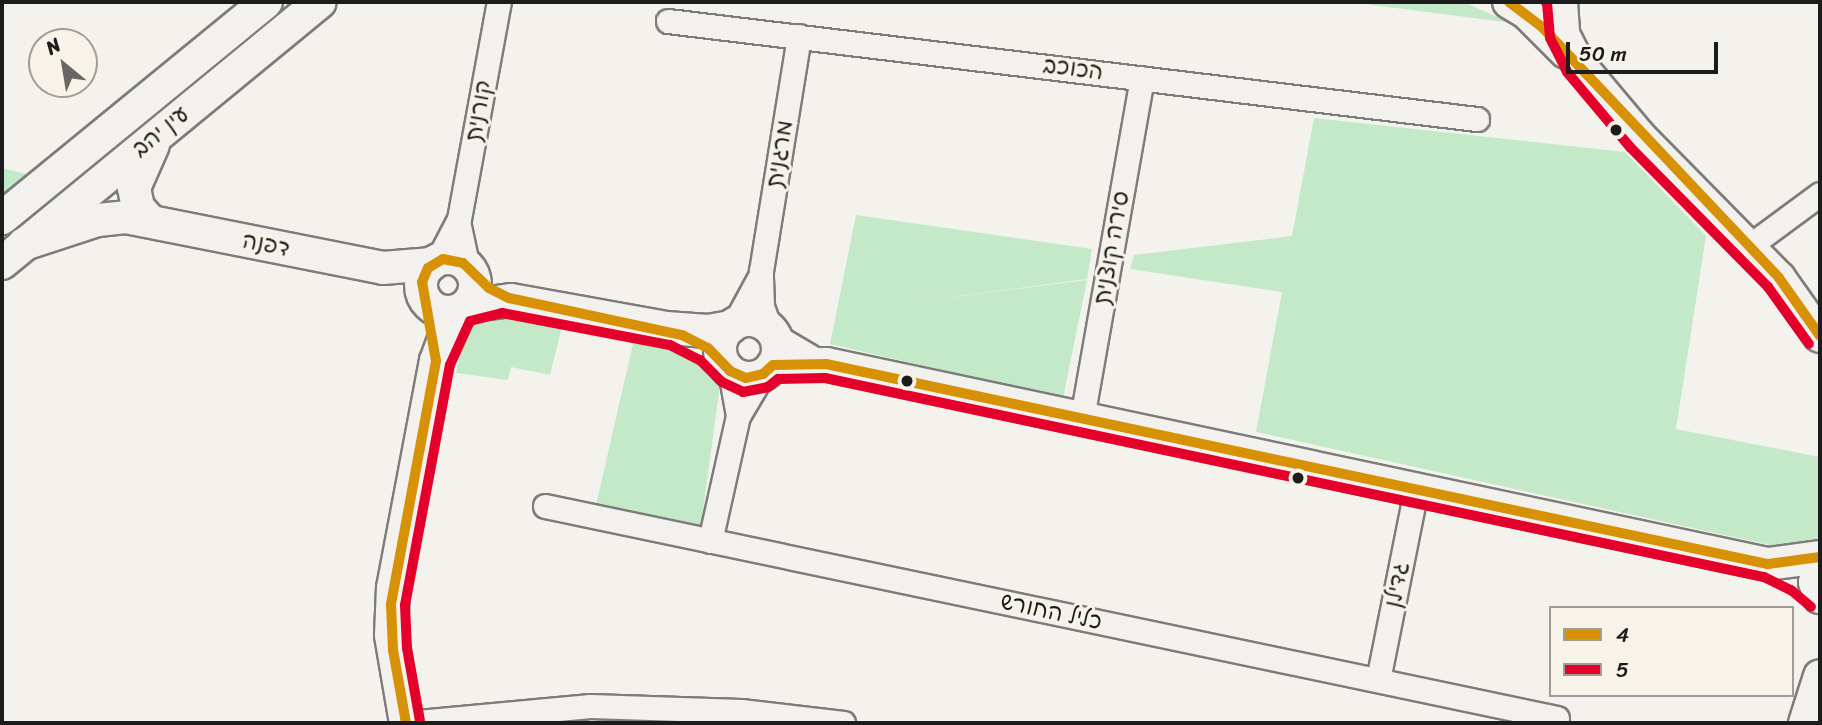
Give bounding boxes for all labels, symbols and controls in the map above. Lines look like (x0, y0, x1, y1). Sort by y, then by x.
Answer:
north arrow (28, 28, 98, 98)
scale bar (1570, 28, 1722, 72)
text: N (39, 29, 67, 64)
text: 50 m (1579, 35, 1627, 73)
street label: הכוכב (1041, 52, 1105, 86)
street label: קורנית (460, 78, 498, 144)
street label: עין יהב (127, 101, 195, 163)
street label: מרגנית (761, 118, 799, 190)
unlabelled marker (1609, 123, 1623, 137)
street label: סירה קוצנית (1088, 189, 1136, 307)
street label: דפנה (240, 227, 292, 263)
unlabelled marker (900, 374, 914, 388)
unlabelled marker (1291, 471, 1305, 485)
street label: גדילן (1379, 560, 1415, 610)
street label: כליל החורש (998, 588, 1104, 636)
legend (1549, 606, 1794, 697)
text: 4 (1616, 616, 1629, 654)
text: 5 (1616, 651, 1629, 689)

